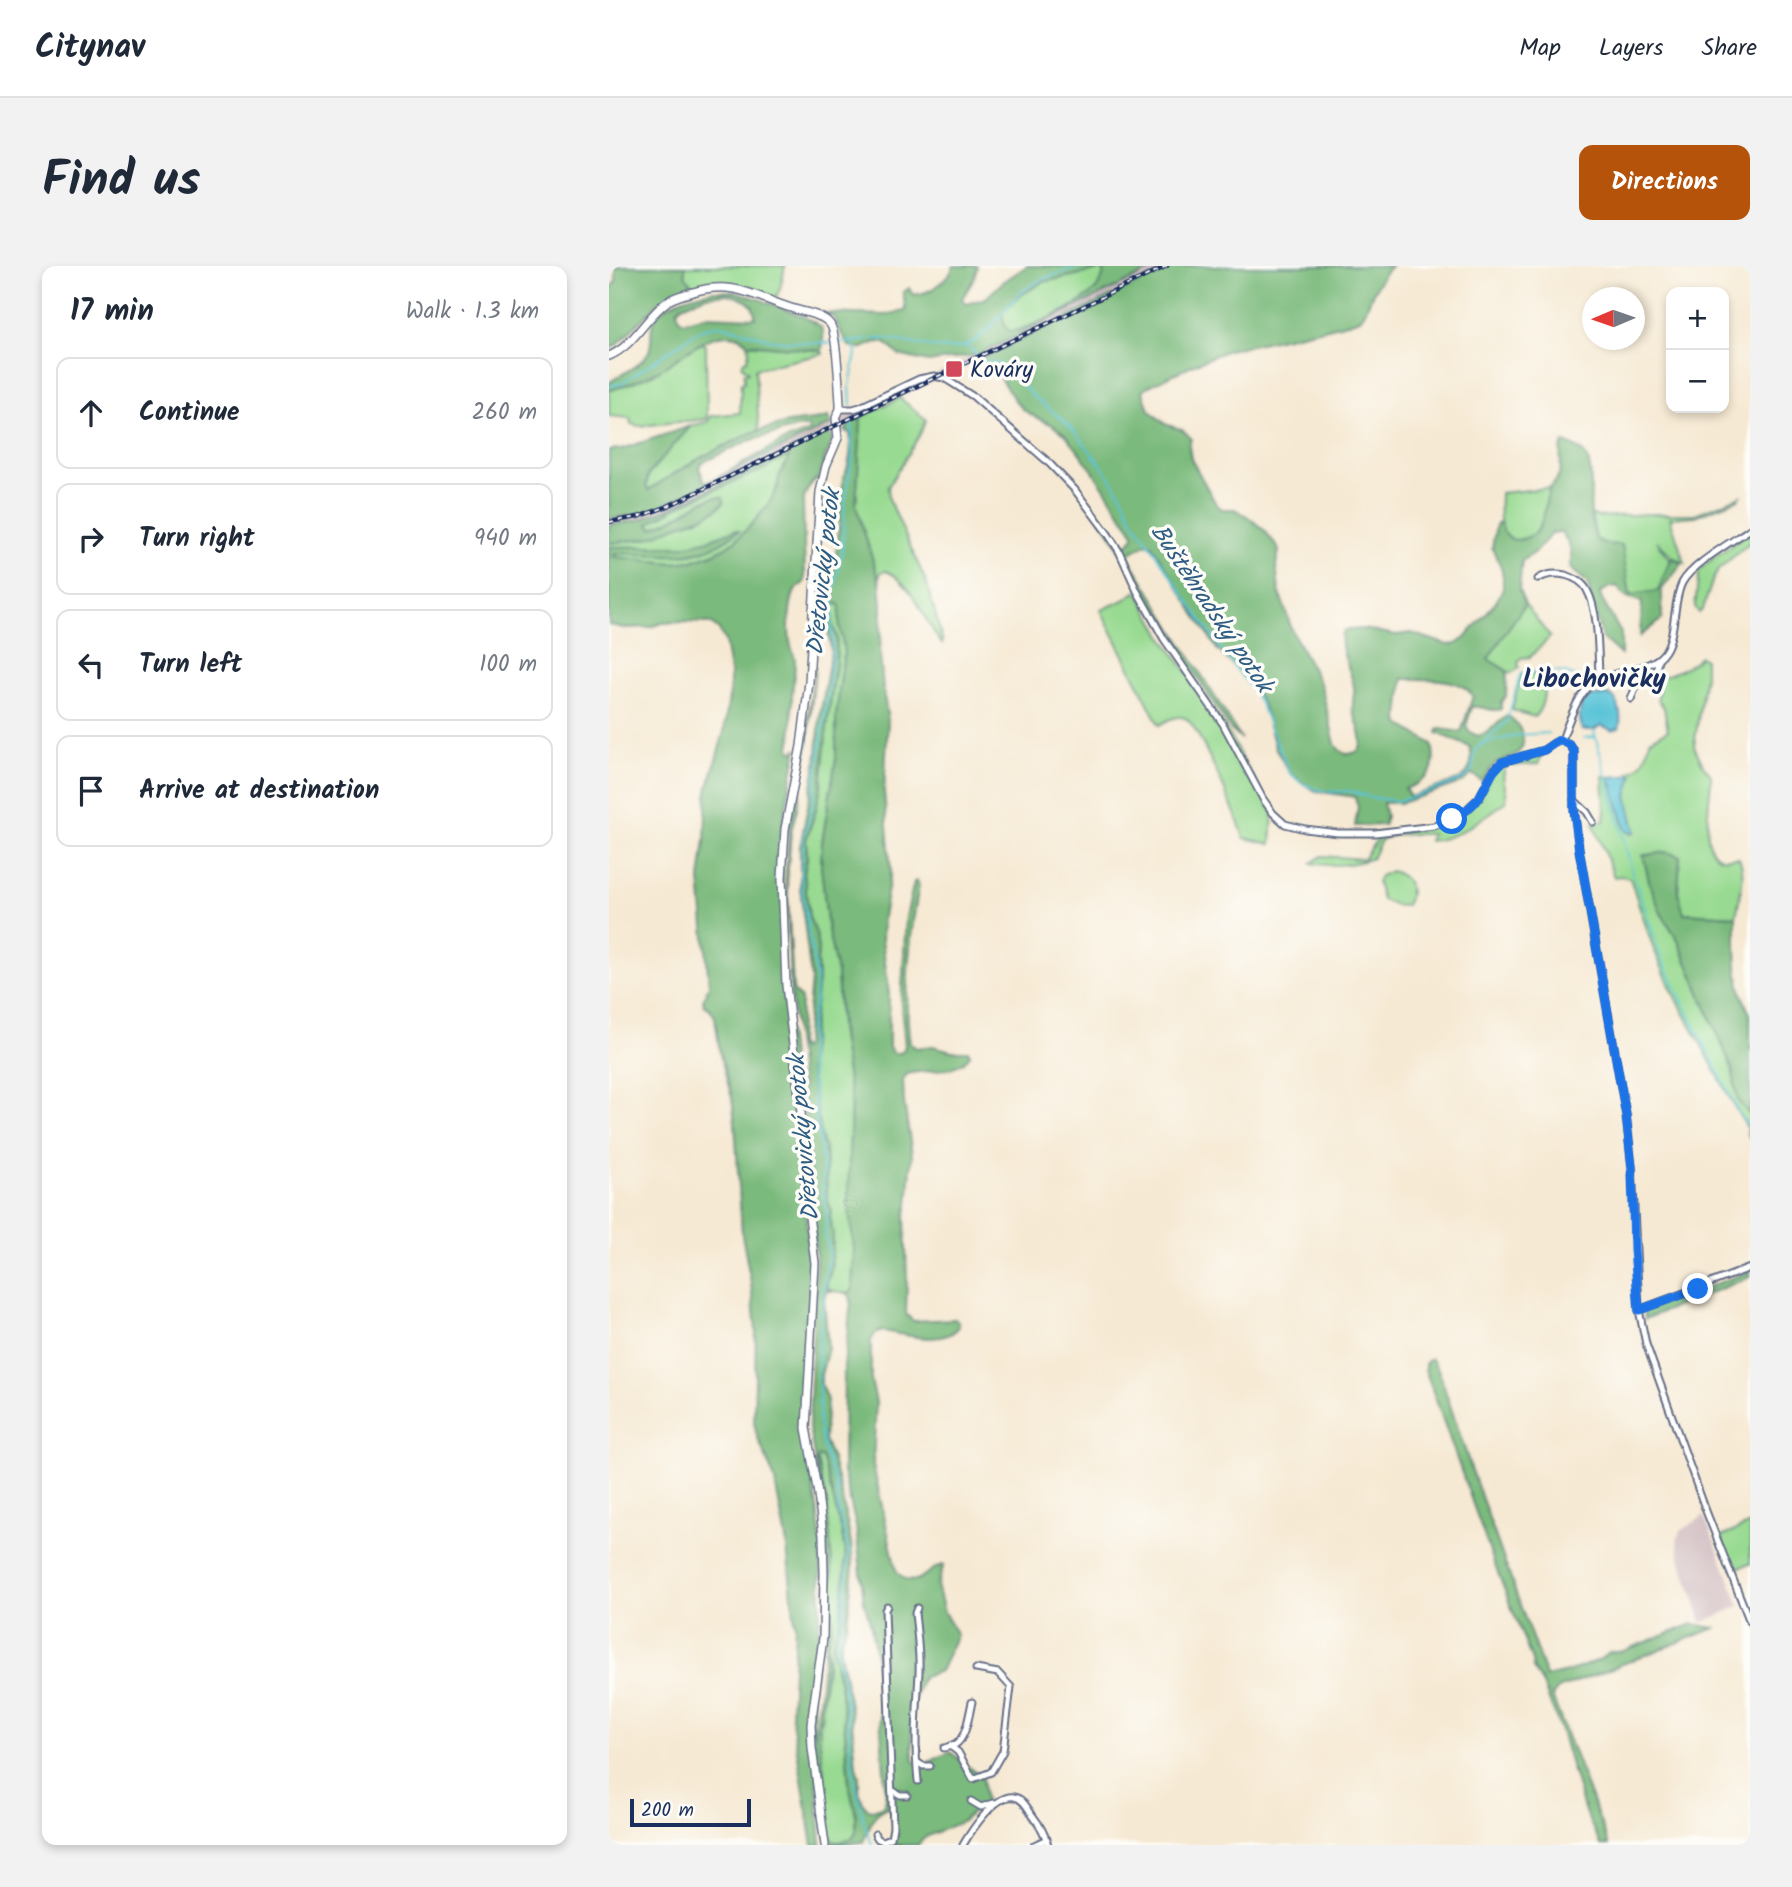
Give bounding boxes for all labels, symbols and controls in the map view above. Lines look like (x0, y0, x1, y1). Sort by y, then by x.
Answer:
text: Citynav (35, 22, 145, 75)
text: Map (1519, 29, 1561, 68)
text: Layers (1599, 29, 1663, 68)
text: Share (1701, 29, 1757, 68)
text: Find us (42, 143, 200, 221)
button: Directions (1579, 145, 1750, 220)
north arrow (1582, 287, 1645, 350)
map controls (1666, 287, 1729, 413)
button: + (1666, 287, 1729, 350)
text: 17 min (70, 288, 154, 336)
text: Walk · 1.3 km (406, 294, 539, 330)
button: − (1666, 350, 1729, 413)
place label: Kováry (970, 353, 1033, 389)
marker: Kováry (944, 359, 964, 379)
text: Continue (139, 392, 240, 434)
icon: ahead (72, 394, 110, 432)
text: 260 m (472, 395, 537, 431)
water label: Dřetovický potok (796, 484, 853, 657)
water label: Buštěhradský potok (1140, 516, 1284, 705)
text: Turn right (139, 518, 255, 560)
icon: right (72, 520, 110, 558)
text: 940 m (474, 521, 537, 557)
text: Turn left (139, 644, 242, 686)
icon: left (72, 646, 110, 684)
text: 100 m (479, 647, 537, 683)
district label: Libochovičky (1522, 659, 1666, 701)
text: Arrive at destination (139, 770, 379, 812)
icon: arrive (72, 772, 110, 810)
route start (1436, 803, 1467, 834)
water label: Dřetovický potok (777, 1050, 831, 1223)
route end (1682, 1273, 1713, 1304)
scale bar (630, 1796, 751, 1828)
text: 200 m (641, 1796, 694, 1826)

